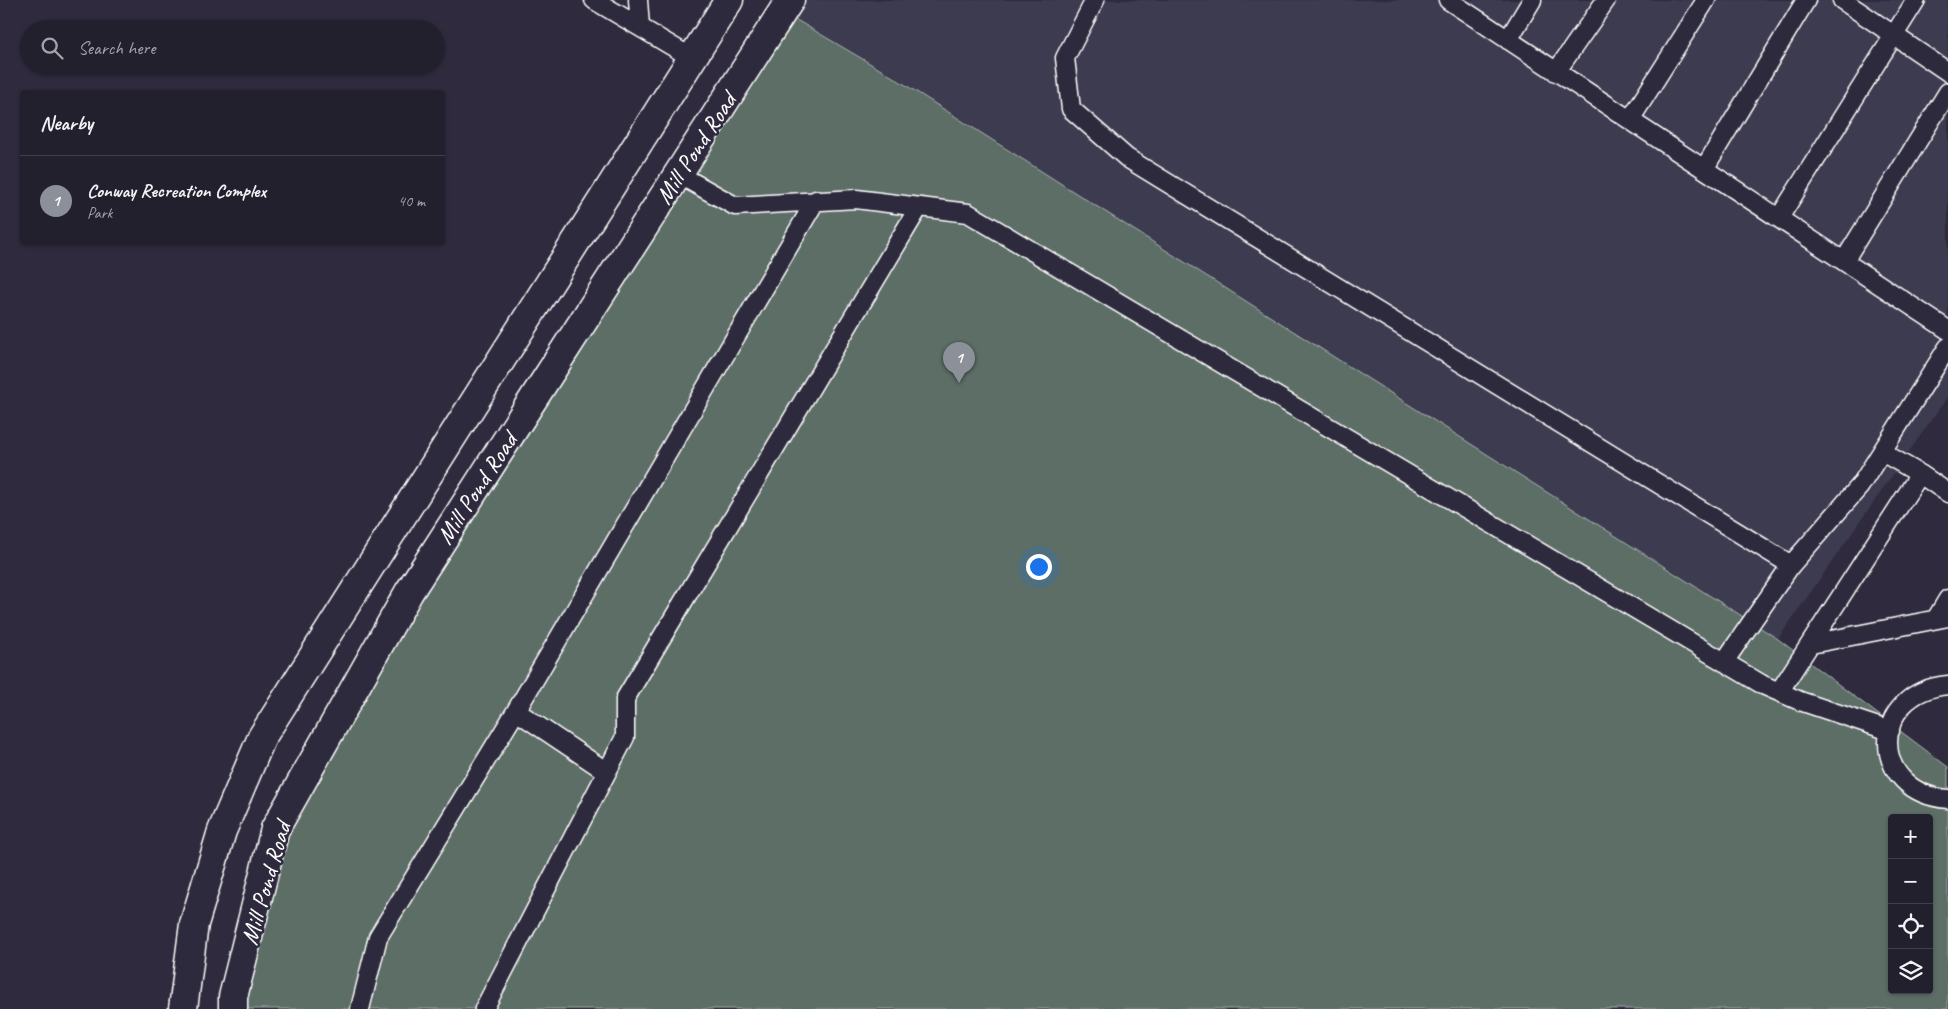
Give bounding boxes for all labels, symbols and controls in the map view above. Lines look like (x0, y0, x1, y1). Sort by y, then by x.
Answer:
search box (20, 20, 445, 75)
icon: search (38, 34, 66, 62)
text: Search here (78, 36, 155, 60)
street label: Mill Pond Road (648, 83, 746, 210)
text: Nearby (40, 110, 93, 136)
text: Conway Recreation Complex (87, 179, 266, 203)
text: 1 (52, 191, 60, 211)
text: 40 m (398, 191, 425, 211)
text: Park (87, 203, 112, 223)
pin: 1 (943, 342, 975, 383)
street label: Mill Pond Road (429, 423, 527, 550)
your location (1026, 554, 1052, 580)
street label: Mill Pond Road (233, 814, 300, 948)
map controls (1888, 814, 1933, 994)
button: + (1888, 814, 1933, 859)
button: − (1888, 859, 1933, 904)
button: locate (1888, 904, 1933, 949)
button: layers (1888, 949, 1933, 994)

